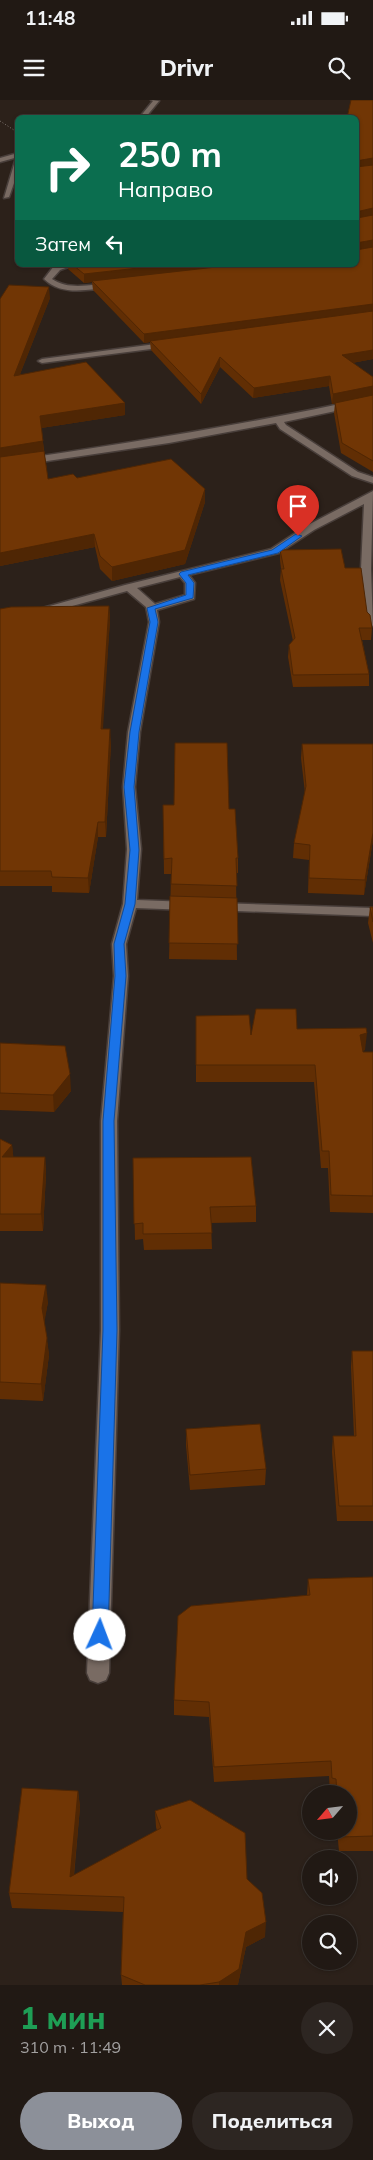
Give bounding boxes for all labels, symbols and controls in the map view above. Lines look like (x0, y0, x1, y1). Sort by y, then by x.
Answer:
text: 11:48 (25, 6, 75, 30)
icon: menu (20, 54, 48, 82)
text: Drivr (160, 54, 213, 82)
icon: search (325, 54, 353, 82)
text: 250 m (118, 132, 222, 176)
icon: right (35, 135, 100, 200)
text: Направо (118, 175, 213, 203)
icon: left (101, 230, 129, 258)
text: Затем (35, 232, 91, 256)
pin (277, 485, 319, 536)
icon: arrive (284, 492, 312, 520)
position arrow (73, 1608, 125, 1660)
north arrow (302, 1785, 358, 1840)
map controls (302, 1785, 357, 1970)
button: sound (302, 1850, 357, 1905)
button: search (302, 1915, 357, 1970)
text: 1 мин (20, 1999, 106, 2037)
button: close (301, 2002, 353, 2054)
text: 310 m · 11:49 (20, 2037, 121, 2057)
button: Выход (20, 2092, 182, 2150)
button: Поделиться (192, 2092, 353, 2150)

